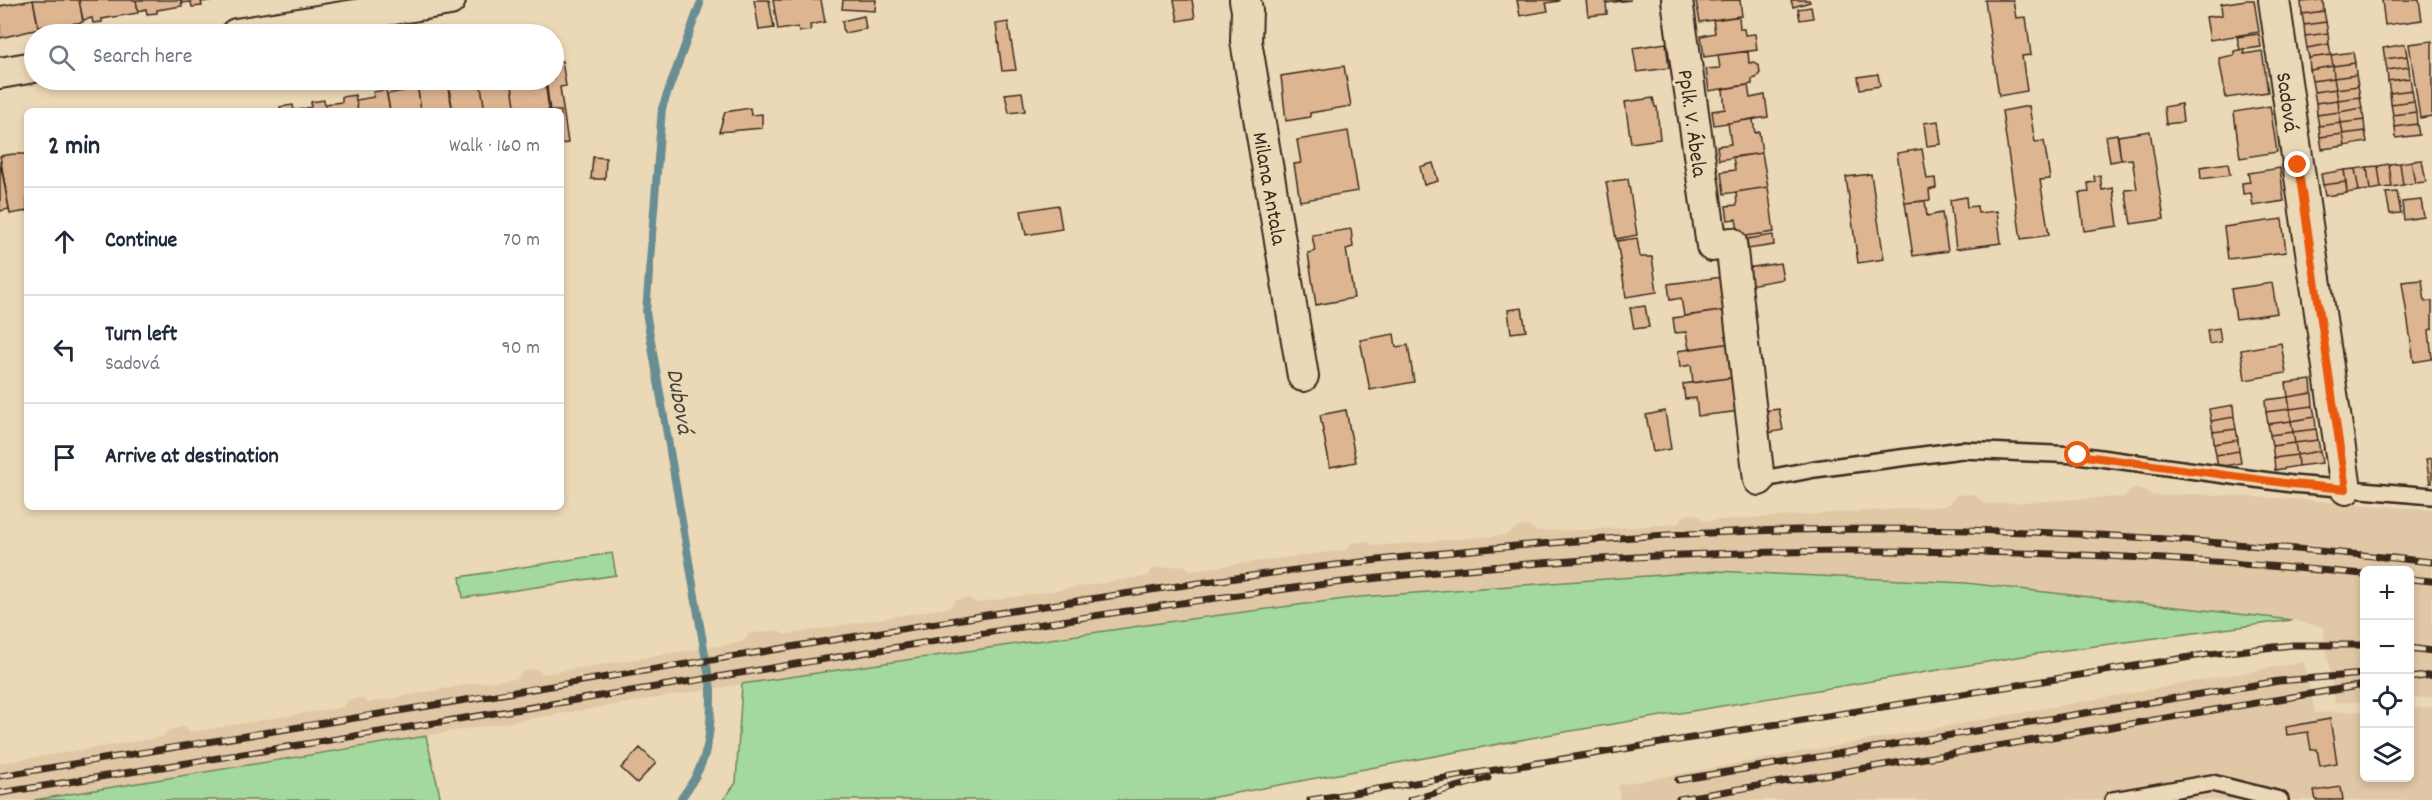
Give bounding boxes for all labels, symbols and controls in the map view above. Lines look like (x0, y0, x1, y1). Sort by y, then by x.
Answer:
search box (24, 24, 564, 90)
icon: search (45, 41, 78, 74)
text: Search here (93, 42, 192, 73)
street label: Pplk. V. Ábela (1668, 68, 1714, 180)
street label: Sadová (2266, 70, 2305, 135)
text: 2 min (48, 129, 100, 166)
street label: Milana Antala (1242, 130, 1293, 248)
text: Walk · 160 m (449, 133, 540, 161)
route end (2284, 151, 2310, 177)
icon: ahead (48, 225, 81, 258)
text: Continue (105, 226, 177, 257)
text: 70 m (503, 227, 540, 255)
text: Turn left (105, 320, 177, 351)
icon: left (48, 333, 81, 366)
text: 90 m (502, 335, 540, 363)
text: Sadová (105, 351, 160, 379)
water label: Dubová (656, 366, 701, 439)
icon: arrive (48, 441, 81, 474)
route start (2064, 441, 2090, 467)
text: Arrive at destination (105, 442, 279, 473)
map controls (2360, 566, 2414, 782)
button: + (2360, 566, 2414, 620)
button: − (2360, 620, 2414, 674)
button: locate (2360, 674, 2414, 728)
button: layers (2360, 728, 2414, 782)

